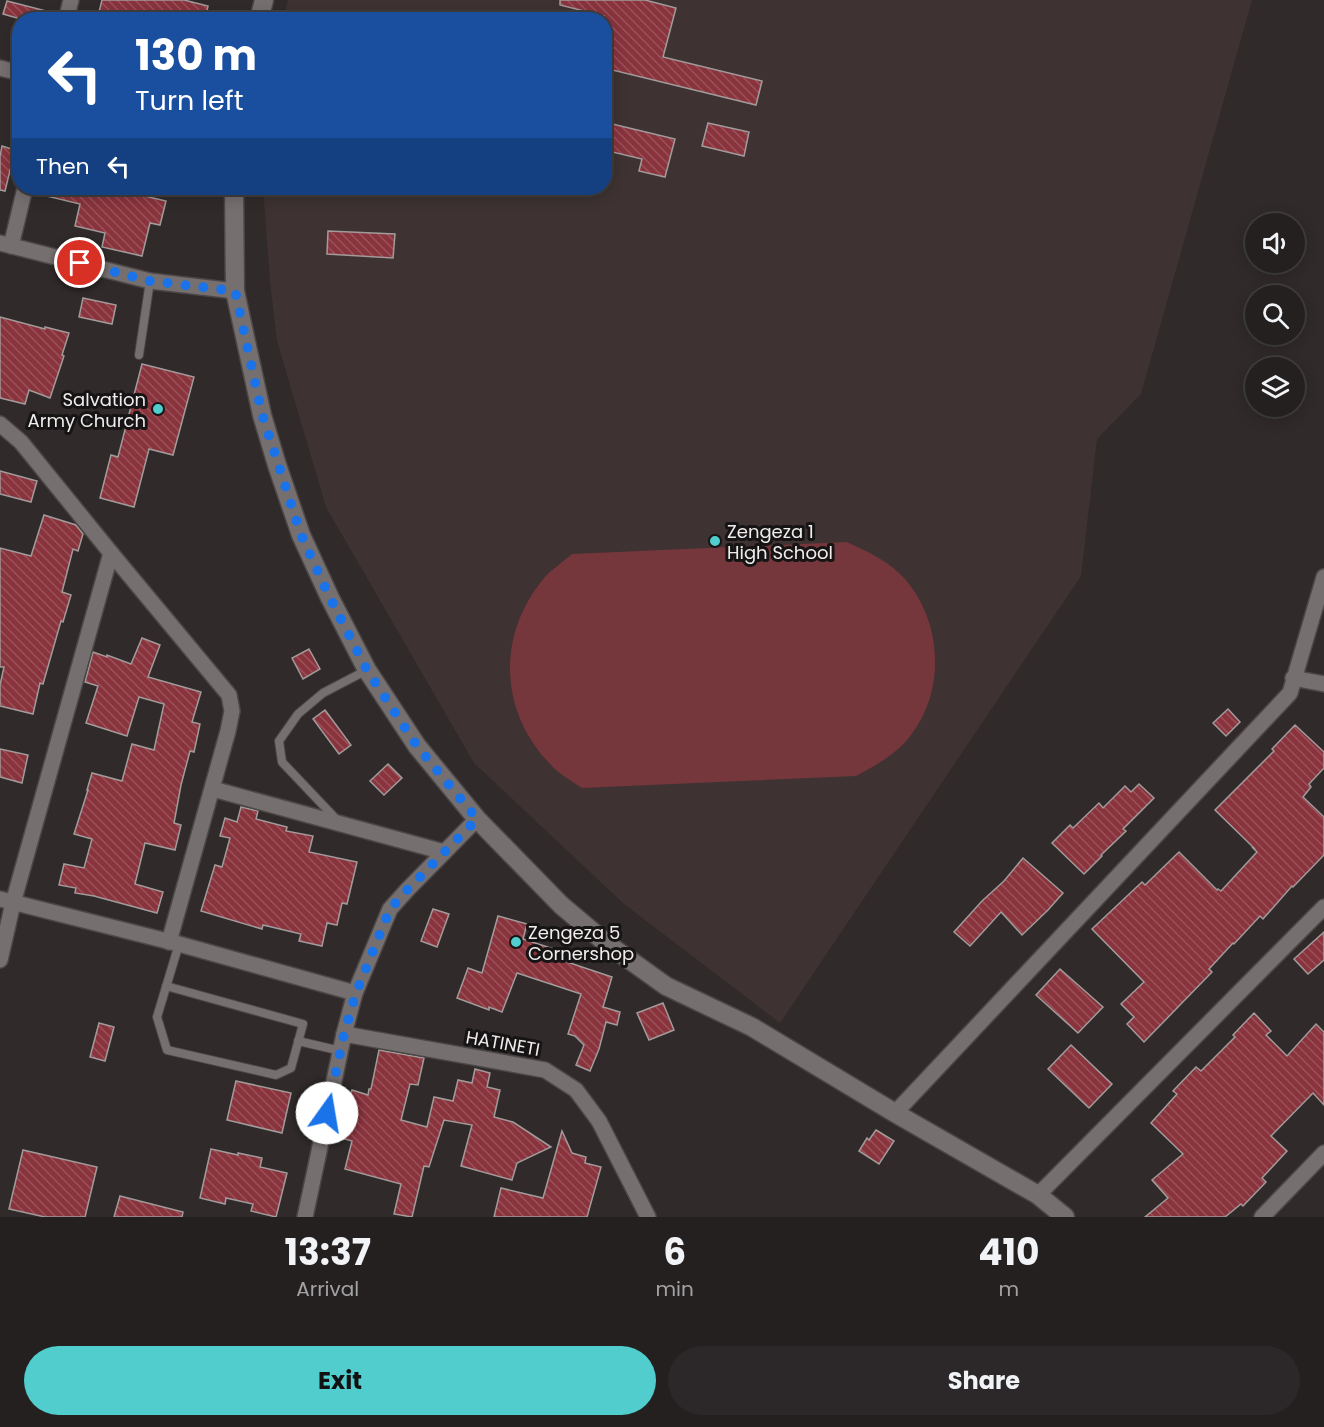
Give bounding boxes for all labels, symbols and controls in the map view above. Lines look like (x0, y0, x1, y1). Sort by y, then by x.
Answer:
text: 130 m (135, 26, 257, 85)
icon: left (36, 36, 114, 114)
text: Turn left (135, 82, 244, 119)
icon: left (102, 150, 135, 183)
text: Then (36, 151, 90, 182)
map controls (1245, 213, 1305, 417)
button: sound (1245, 213, 1305, 273)
pin (54, 237, 105, 288)
icon: arrive (63, 246, 96, 279)
button: search (1245, 285, 1305, 345)
button: layers (1245, 357, 1305, 417)
place label: Salvation Army Church (28, 387, 146, 433)
marker: Salvation Army Church (151, 402, 165, 416)
place label: Zengeza 1 High School (727, 519, 833, 565)
marker: Zengeza 1 High School (708, 534, 722, 548)
place label: Zengeza 5 Cornershop (528, 920, 634, 966)
marker: Zengeza 5 Cornershop (509, 935, 523, 949)
street label: HATINETI (464, 1024, 542, 1062)
position arrow (295, 1081, 359, 1145)
text: 13:37 (284, 1227, 371, 1278)
text: 6 (663, 1227, 686, 1278)
text: 410 (978, 1227, 1040, 1278)
text: Arrival (296, 1275, 359, 1303)
text: min (655, 1275, 694, 1303)
text: m (999, 1275, 1019, 1303)
button: Exit (24, 1346, 656, 1415)
button: Share (668, 1346, 1300, 1415)

